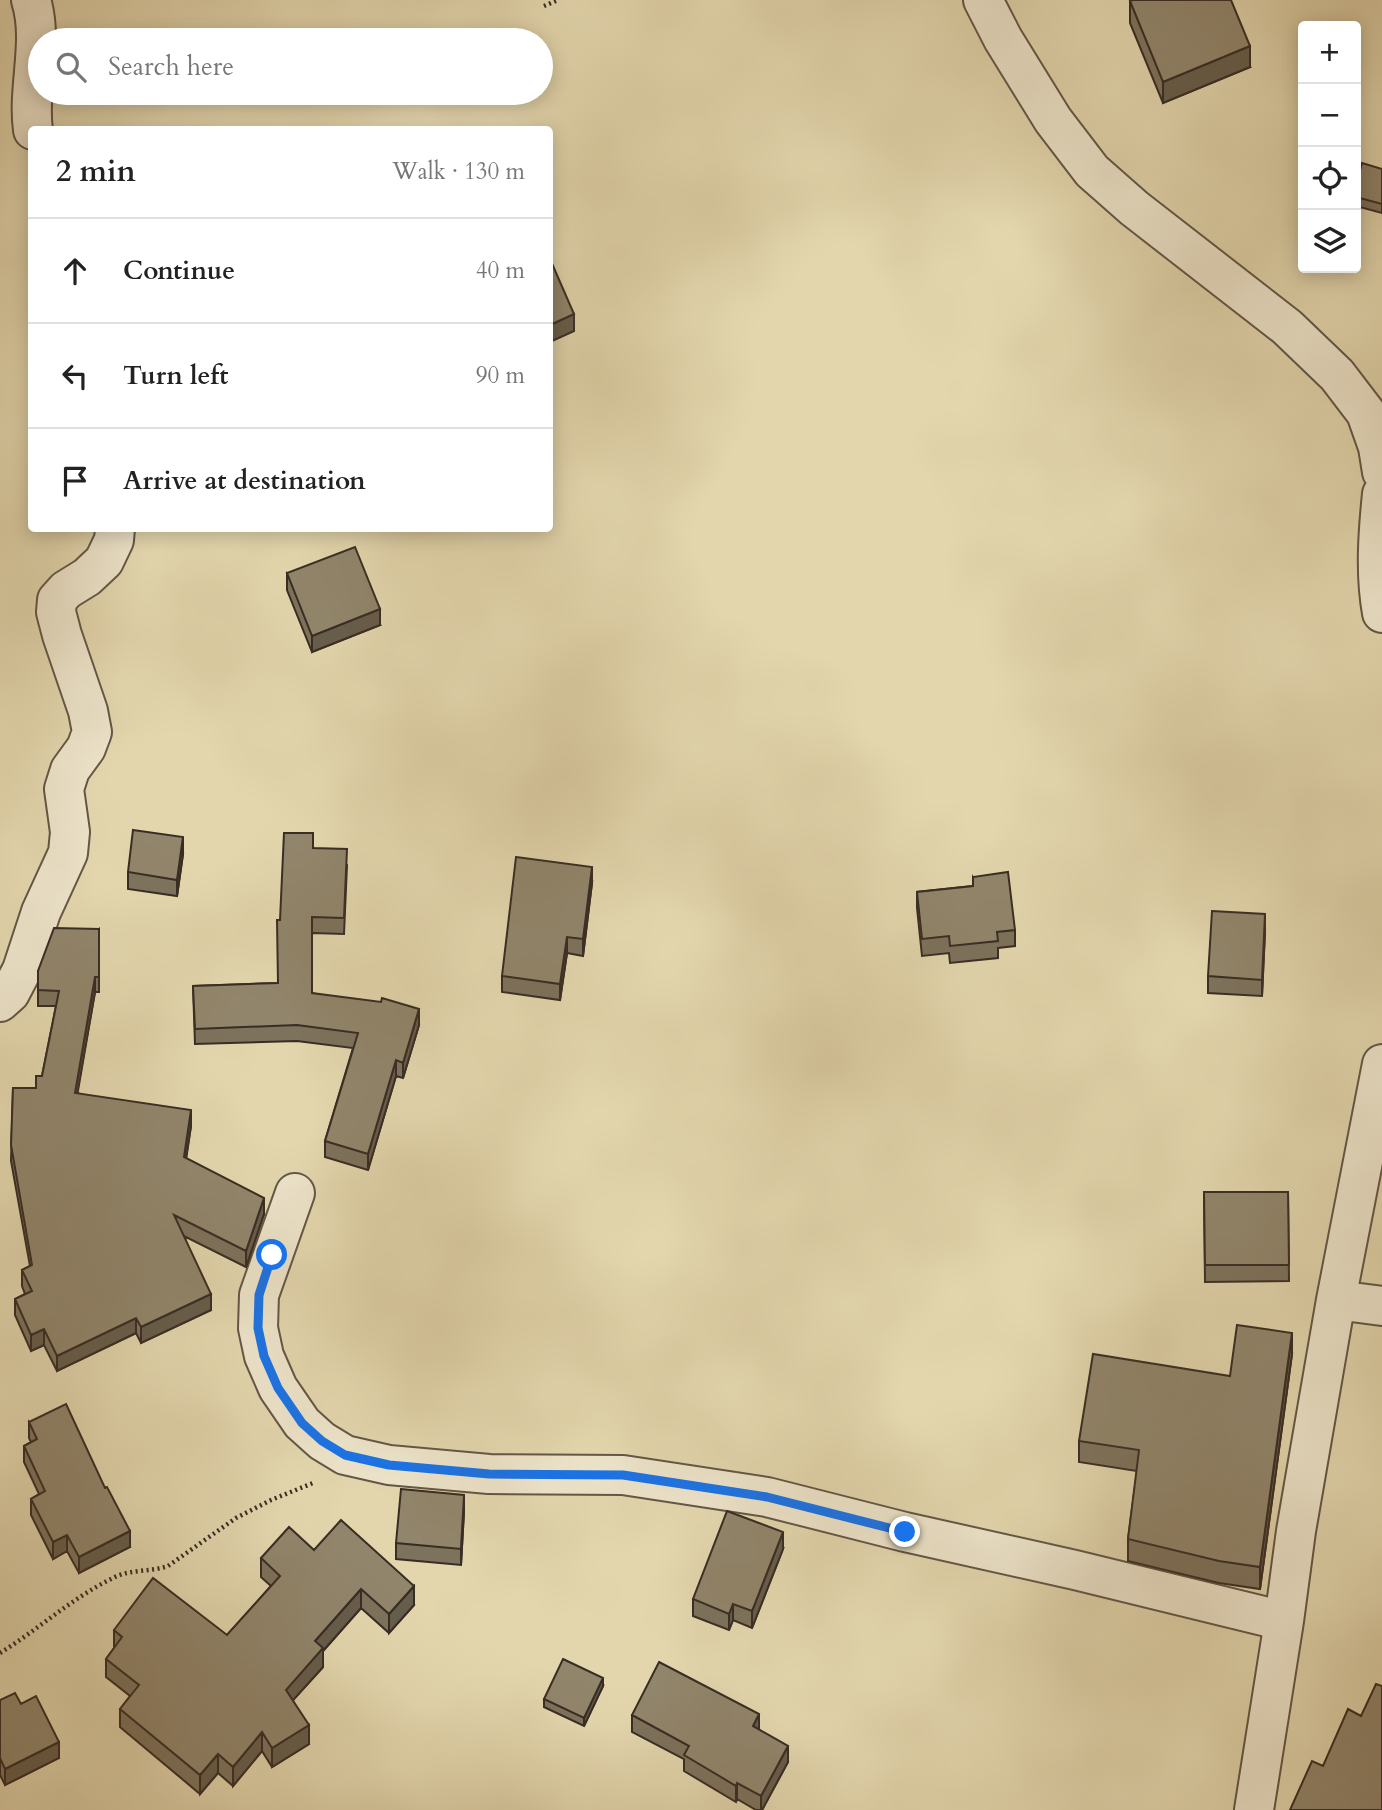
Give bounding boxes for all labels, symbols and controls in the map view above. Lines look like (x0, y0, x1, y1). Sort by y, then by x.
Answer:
map controls (1298, 21, 1361, 273)
button: + (1298, 21, 1361, 84)
search box (28, 28, 553, 105)
icon: search (52, 48, 90, 86)
text: Search here (108, 49, 234, 84)
button: − (1298, 84, 1361, 147)
button: locate (1298, 147, 1361, 210)
text: 2 min (56, 151, 136, 192)
text: Walk · 130 m (392, 156, 525, 187)
button: layers (1298, 210, 1361, 273)
icon: ahead (56, 252, 94, 290)
text: Continue (123, 253, 235, 288)
text: 40 m (476, 255, 525, 286)
icon: left (56, 357, 94, 395)
text: Turn left (123, 358, 228, 393)
text: 90 m (476, 360, 525, 391)
icon: arrive (56, 462, 94, 500)
text: Arrive at destination (123, 463, 366, 498)
route start (256, 1239, 287, 1270)
route end (889, 1516, 920, 1547)

